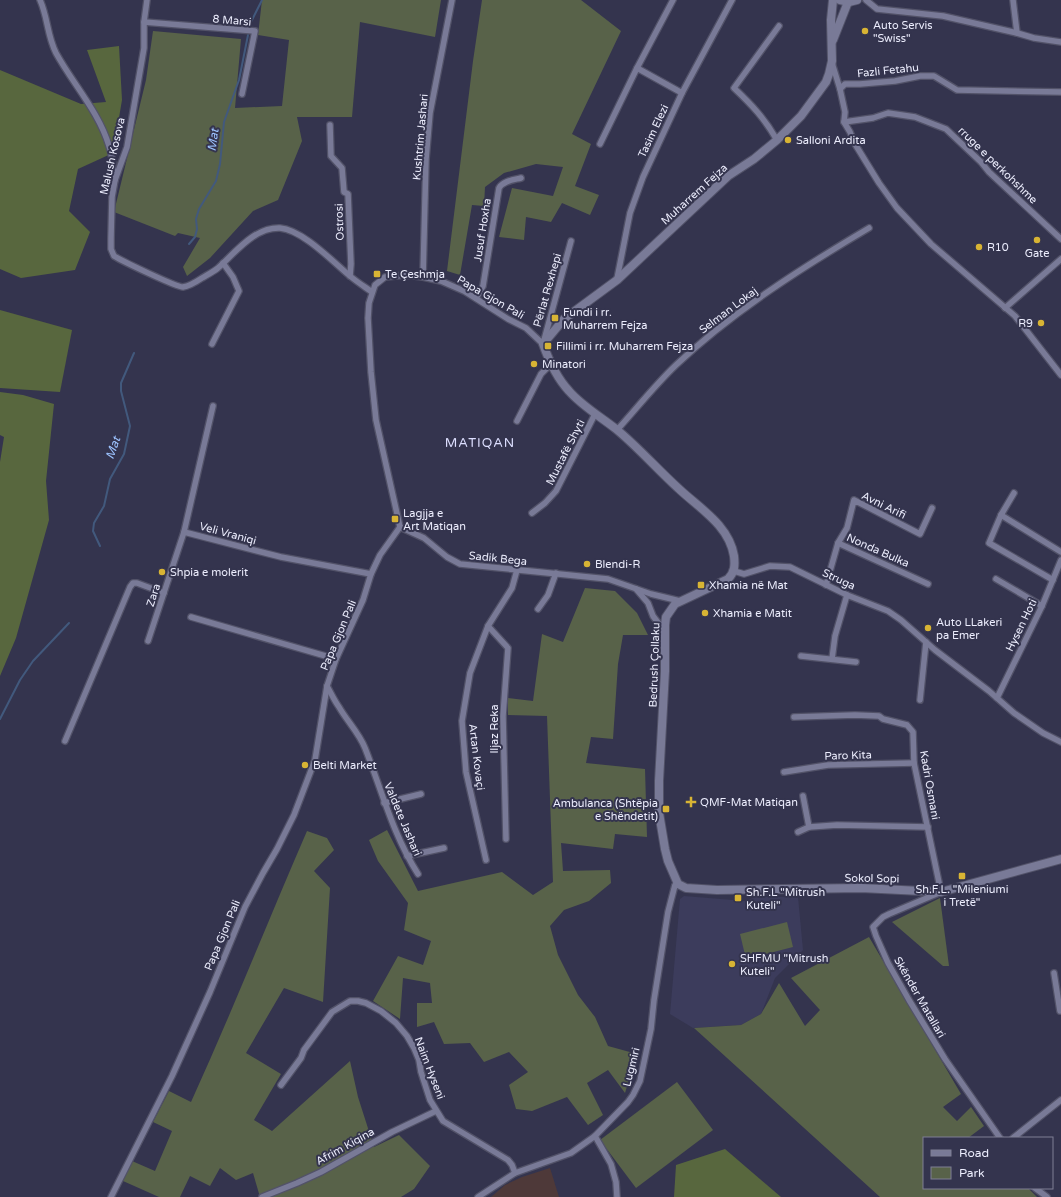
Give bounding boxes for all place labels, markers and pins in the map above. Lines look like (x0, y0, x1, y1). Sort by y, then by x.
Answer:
place label: Auto Servis "Swiss" (873, 19, 933, 45)
marker: Auto Servis "Swiss" (860, 26, 870, 36)
place label: Salloni Ardita (796, 134, 866, 147)
marker: Salloni Ardita (783, 135, 793, 145)
marker: Gate (1032, 235, 1042, 245)
place label: R10 (987, 241, 1009, 254)
marker: R10 (974, 242, 984, 252)
place label: Gate (1025, 247, 1049, 260)
place label: Te Çeshmja (385, 268, 445, 281)
marker: Te Çeshmja (372, 269, 382, 279)
place label: Fundi i rr. Muharrem Fejza (563, 306, 647, 332)
marker: Fundi i rr. Muharrem Fejza (550, 313, 560, 323)
place label: R9 (1018, 317, 1033, 330)
marker: R9 (1036, 318, 1046, 328)
place label: Fillimi i rr. Muharrem Fejza (556, 340, 693, 353)
marker: Fillimi i rr. Muharrem Fejza (543, 341, 553, 351)
place label: Minatori (542, 358, 586, 371)
marker: Minatori (529, 359, 539, 369)
place label: Lagjja e Art Matiqan (403, 507, 466, 533)
marker: Lagjja e Art Matiqan (390, 514, 400, 524)
place label: Blendi-R (595, 558, 640, 571)
marker: Blendi-R (582, 559, 592, 569)
place label: Shpia e molerit (170, 566, 248, 579)
marker: Shpia e molerit (157, 567, 167, 577)
place label: Xhamia në Mat (709, 579, 788, 592)
marker: Xhamia në Mat (696, 580, 706, 590)
place label: Xhamia e Matit (713, 607, 792, 620)
marker: Xhamia e Matit (700, 608, 710, 618)
place label: Auto LLakeri pa Emer (936, 616, 1002, 642)
marker: Auto LLakeri pa Emer (923, 623, 933, 633)
place label: Belti Market (313, 759, 377, 772)
marker: Belti Market (300, 760, 310, 770)
marker: QMF-Mat Matiqan (685, 796, 697, 808)
place label: QMF-Mat Matiqan (700, 796, 798, 809)
place label: Ambulanca (Shtëpia e Shëndetit) (553, 797, 658, 823)
marker: Ambulanca (Shtëpia e Shëndetit) (661, 804, 671, 814)
marker: Sh.F.L. "Mileniumi i Tretë" (957, 871, 967, 881)
place label: Sh.F.L. "Mileniumi i Tretë" (916, 883, 1008, 909)
place label: Sh.F.L "Mitrush Kuteli" (746, 886, 825, 912)
marker: Sh.F.L "Mitrush Kuteli" (733, 893, 743, 903)
place label: SHFMU "Mitrush Kuteli" (740, 952, 828, 978)
marker: SHFMU "Mitrush Kuteli" (727, 959, 737, 969)

